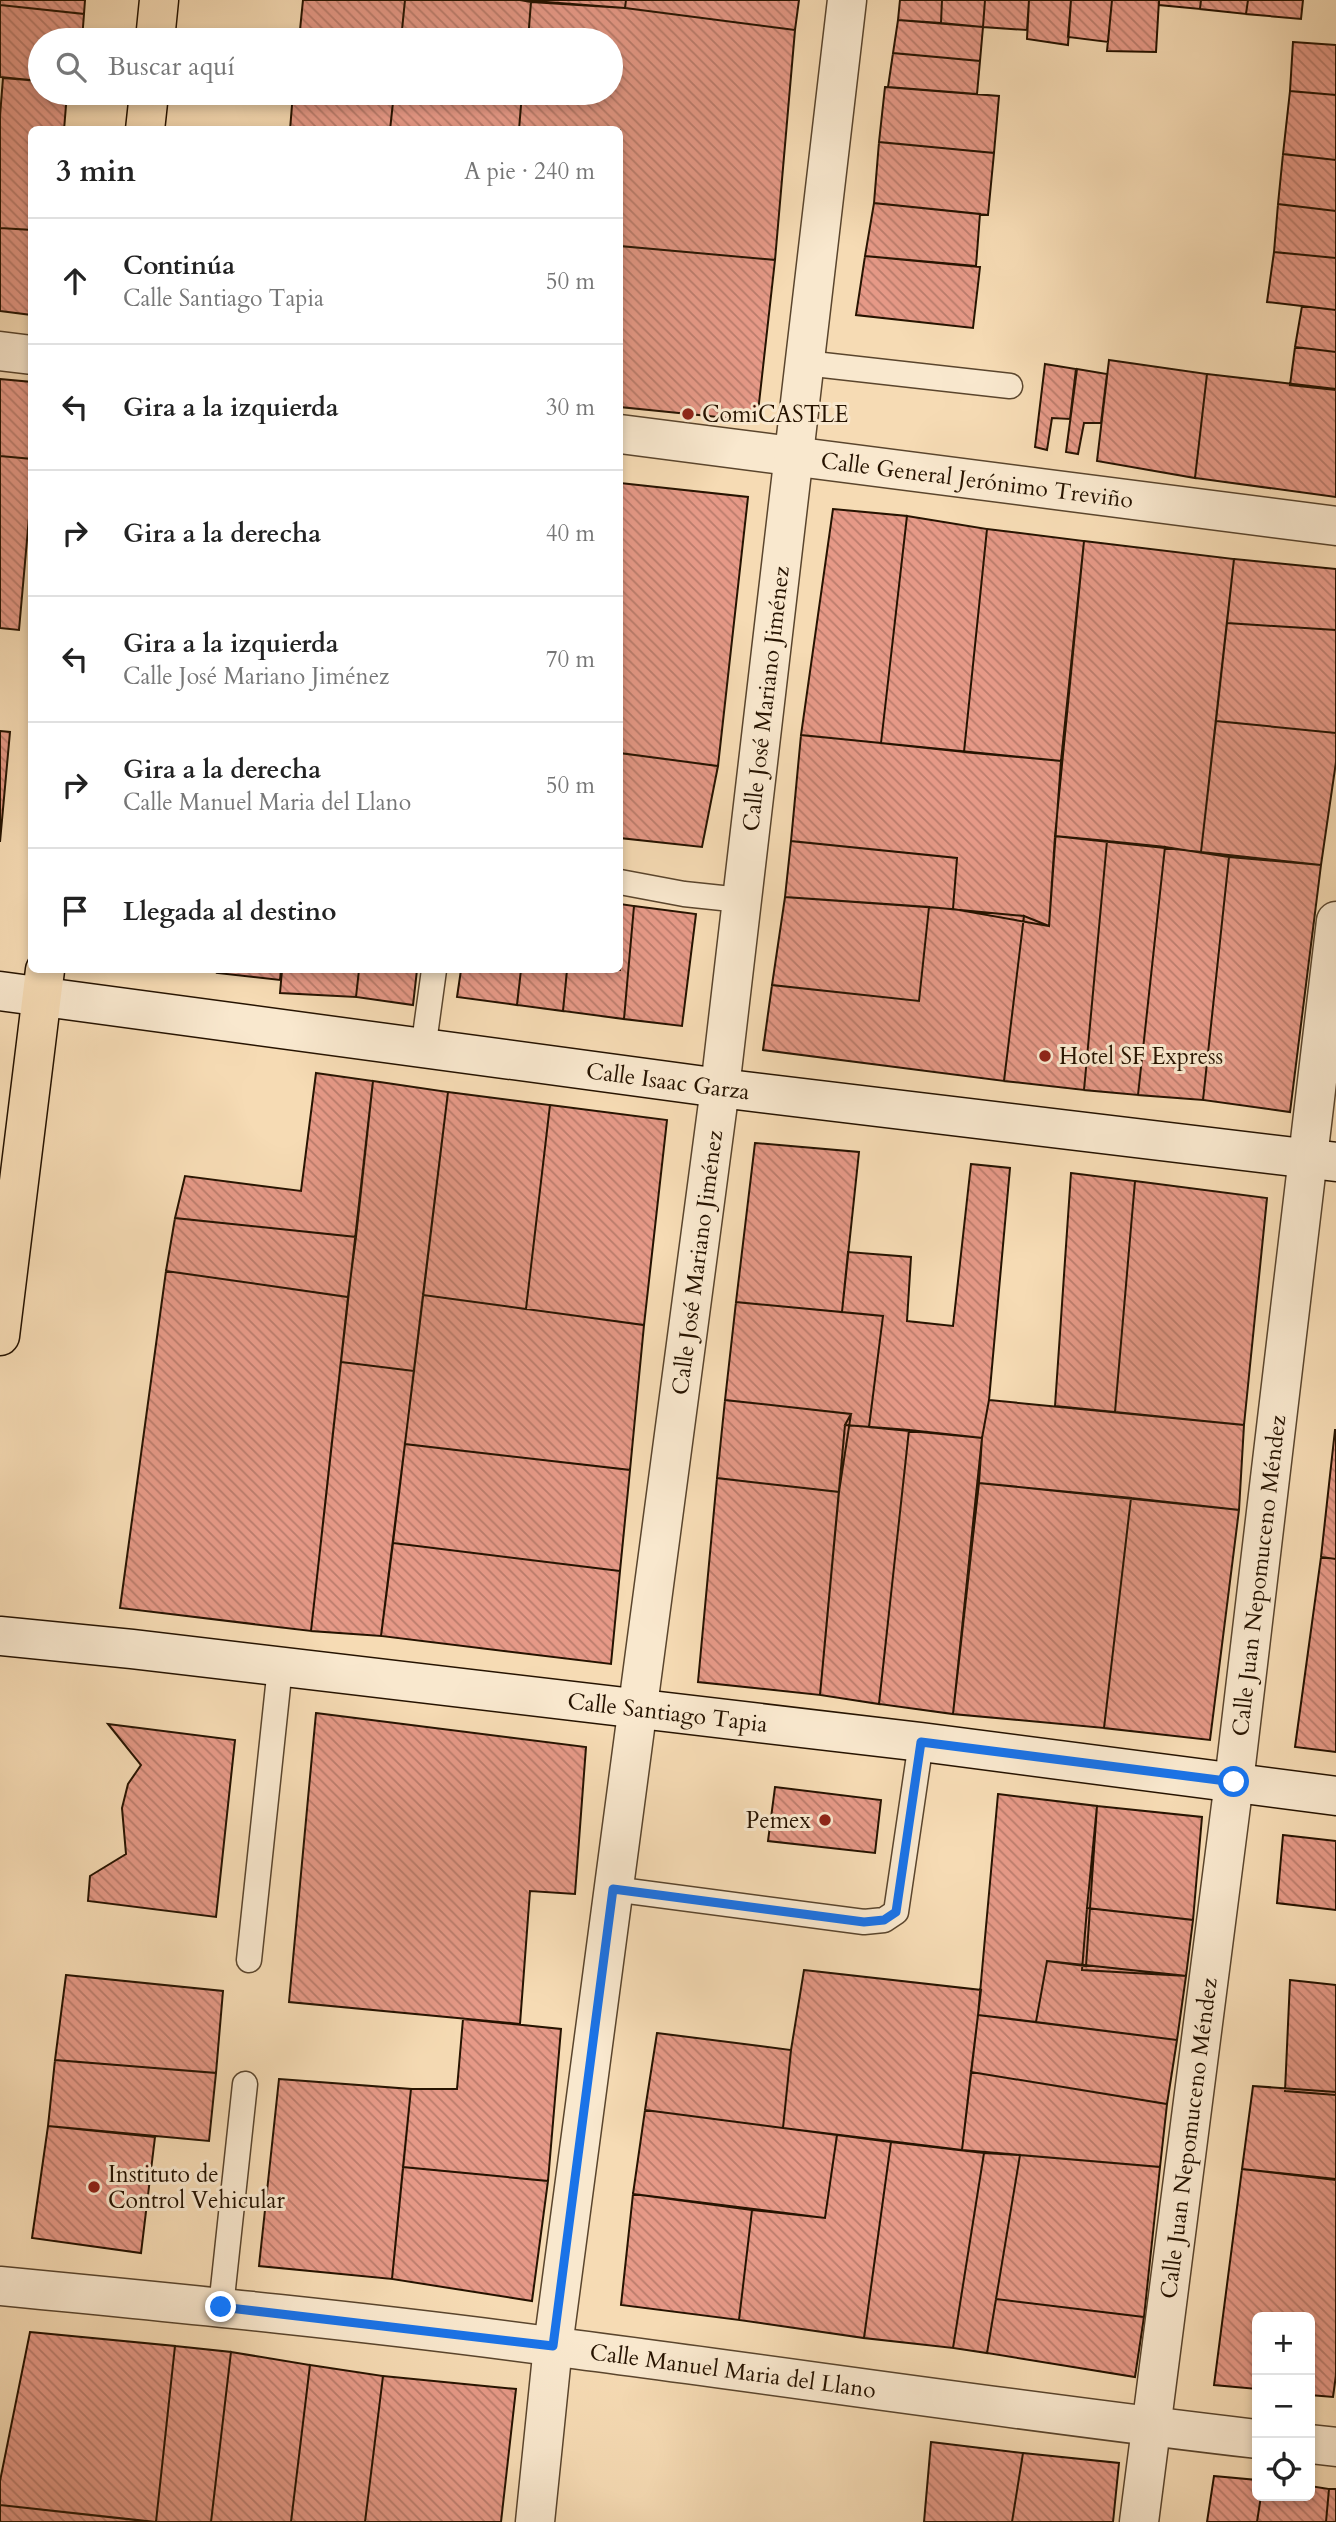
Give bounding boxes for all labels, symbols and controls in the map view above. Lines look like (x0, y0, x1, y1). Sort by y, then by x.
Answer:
search box (28, 28, 623, 105)
icon: search (52, 48, 90, 86)
text: Buscar aquí (108, 49, 235, 84)
text: 3 min (56, 151, 136, 192)
text: A pie · 240 m (464, 156, 595, 187)
text: Continúa (123, 248, 235, 283)
icon: ahead (56, 262, 94, 300)
text: 50 m (546, 266, 595, 297)
text: Calle Santiago Tapia (123, 283, 324, 314)
icon: left (56, 388, 94, 426)
text: Gira a la izquierda (123, 390, 339, 425)
text: 30 m (546, 392, 595, 423)
place label: ComiCASTLE (702, 399, 848, 430)
marker: ComiCASTLE (680, 406, 696, 422)
street label: Calle General Jerónimo Treviño (819, 445, 1135, 516)
icon: right (56, 514, 94, 552)
text: Gira a la derecha (123, 516, 321, 551)
text: 40 m (546, 518, 595, 549)
street label: Calle José Mariano Jiménez (735, 564, 797, 833)
text: Gira a la izquierda (123, 626, 339, 661)
icon: left (56, 640, 94, 678)
text: 70 m (546, 644, 595, 675)
text: Calle José Mariano Jiménez (123, 661, 389, 692)
text: Gira a la derecha (123, 752, 321, 787)
icon: right (56, 766, 94, 804)
text: 50 m (546, 770, 595, 801)
text: Calle Manuel Maria del Llano (123, 787, 411, 818)
icon: arrive (56, 892, 94, 930)
text: Llegada al destino (123, 894, 337, 929)
place label: Hotel SF Express (1059, 1041, 1223, 1072)
marker: Hotel SF Express (1037, 1048, 1053, 1064)
street label: Calle Isaac Garza (584, 1055, 752, 1107)
street label: Calle José Mariano Jiménez (664, 1128, 730, 1397)
street label: Calle Juan Nepomuceno Méndez (1225, 1413, 1293, 1738)
street label: Calle Santiago Tapia (566, 1685, 769, 1740)
route start (1218, 1766, 1249, 1797)
place label: Pemex (746, 1805, 812, 1836)
marker: Pemex (817, 1812, 833, 1828)
street label: Calle Juan Nepomuceno Méndez (1153, 1976, 1225, 2300)
place label: Instituto de Control Vehicular (108, 2159, 286, 2216)
marker: Instituto de Control Vehicular (86, 2179, 102, 2195)
route end (205, 2291, 236, 2322)
map controls (1252, 2312, 1315, 2501)
button: + (1252, 2312, 1315, 2375)
street label: Calle Manuel Maria del Llano (588, 2336, 878, 2406)
button: − (1252, 2375, 1315, 2438)
button: locate (1252, 2438, 1315, 2501)

